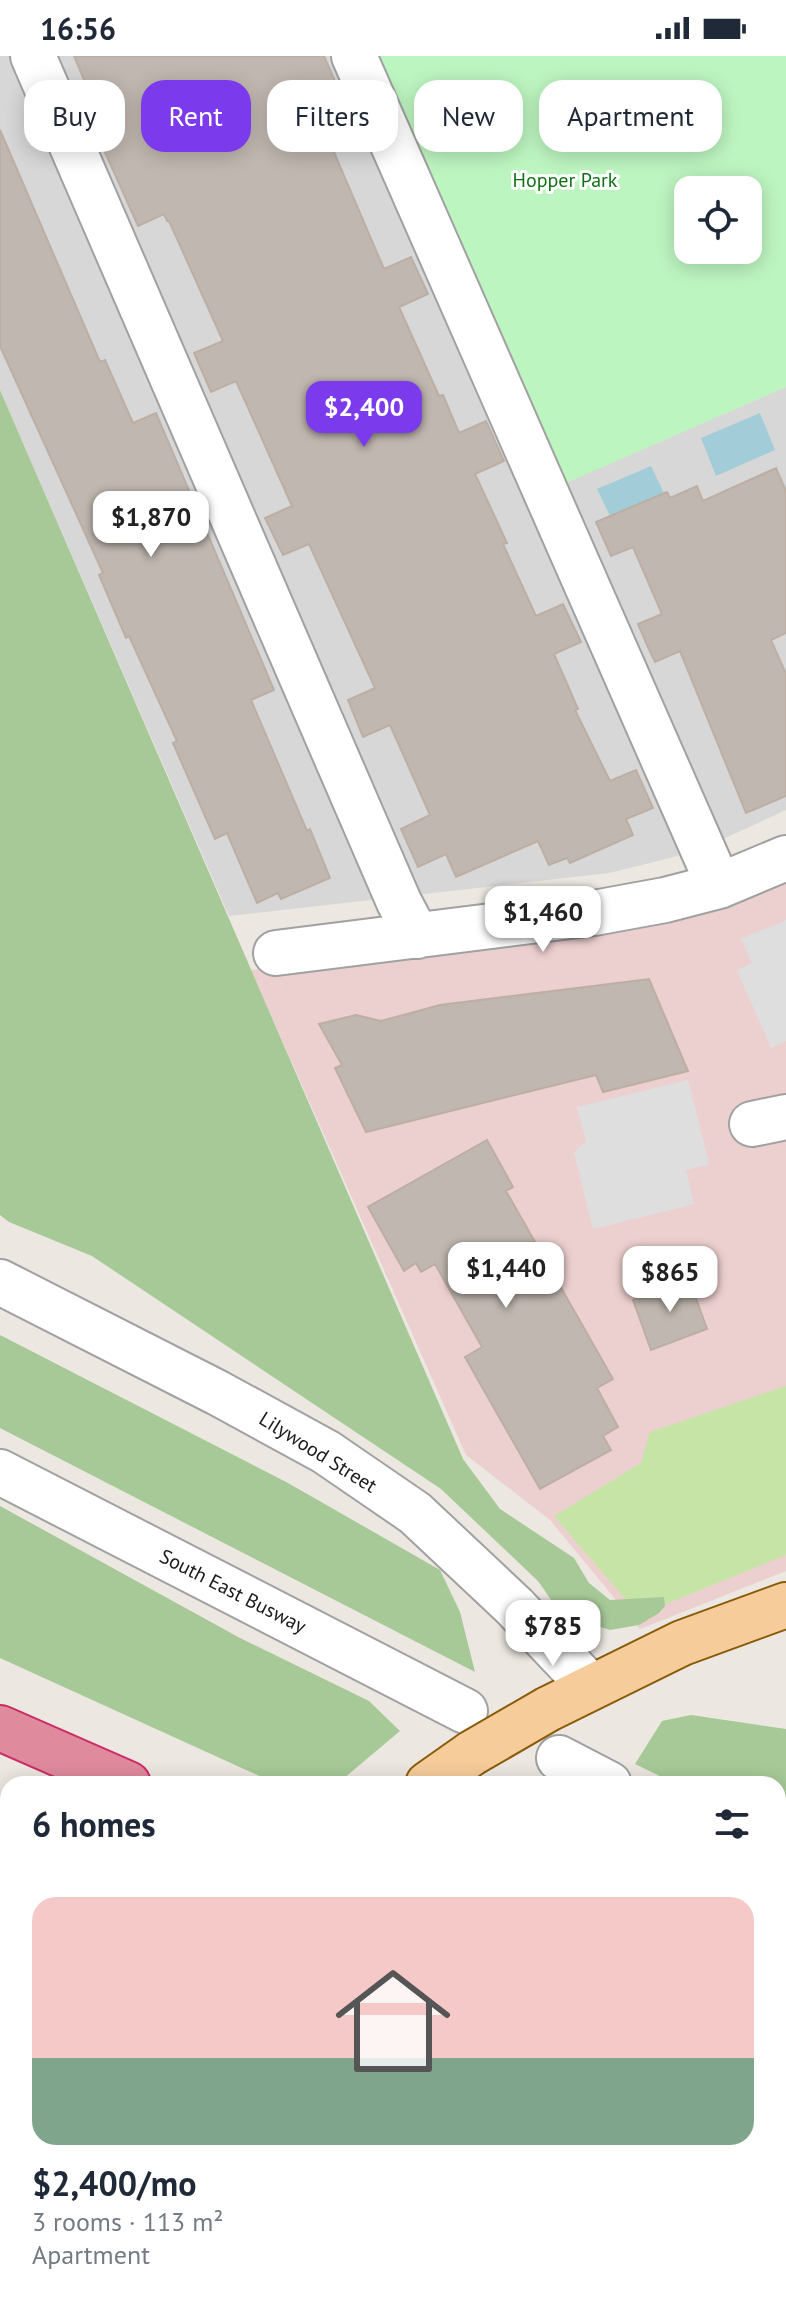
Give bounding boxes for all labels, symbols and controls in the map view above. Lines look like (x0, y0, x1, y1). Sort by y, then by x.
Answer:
text: 16:56 (40, 9, 116, 48)
chip: Buy (24, 80, 125, 152)
chip: Rent (141, 80, 251, 152)
chip: Filters (267, 80, 398, 152)
chip: New (414, 80, 523, 152)
chip: Apartment (539, 80, 722, 152)
park label: Hopper Park (513, 167, 618, 193)
map controls (674, 176, 762, 264)
button: locate (674, 176, 762, 264)
pin: $2,400 (299, 381, 429, 449)
text: $2,400 (324, 390, 404, 423)
pin: $1,870 (86, 491, 216, 559)
text: $1,870 (111, 500, 191, 533)
pin: $1,460 (478, 886, 608, 954)
text: $1,460 (503, 895, 583, 928)
pin: $1,440 (441, 1242, 571, 1310)
pin: $865 (623, 1246, 717, 1314)
text: $1,440 (466, 1251, 546, 1284)
text: $865 (641, 1255, 699, 1288)
street label: Lilywood Street (254, 1405, 382, 1499)
street label: South East Busway (155, 1543, 311, 1639)
pin: $785 (506, 1600, 600, 1668)
text: $785 (524, 1609, 582, 1642)
text: 6 homes (32, 1802, 156, 1846)
icon: filters (710, 1802, 754, 1846)
icon: home (321, 1949, 465, 2093)
text: $2,400/mo (32, 2161, 196, 2205)
text: 3 rooms · 113 m² (32, 2205, 224, 2238)
text: Apartment (32, 2238, 150, 2271)

